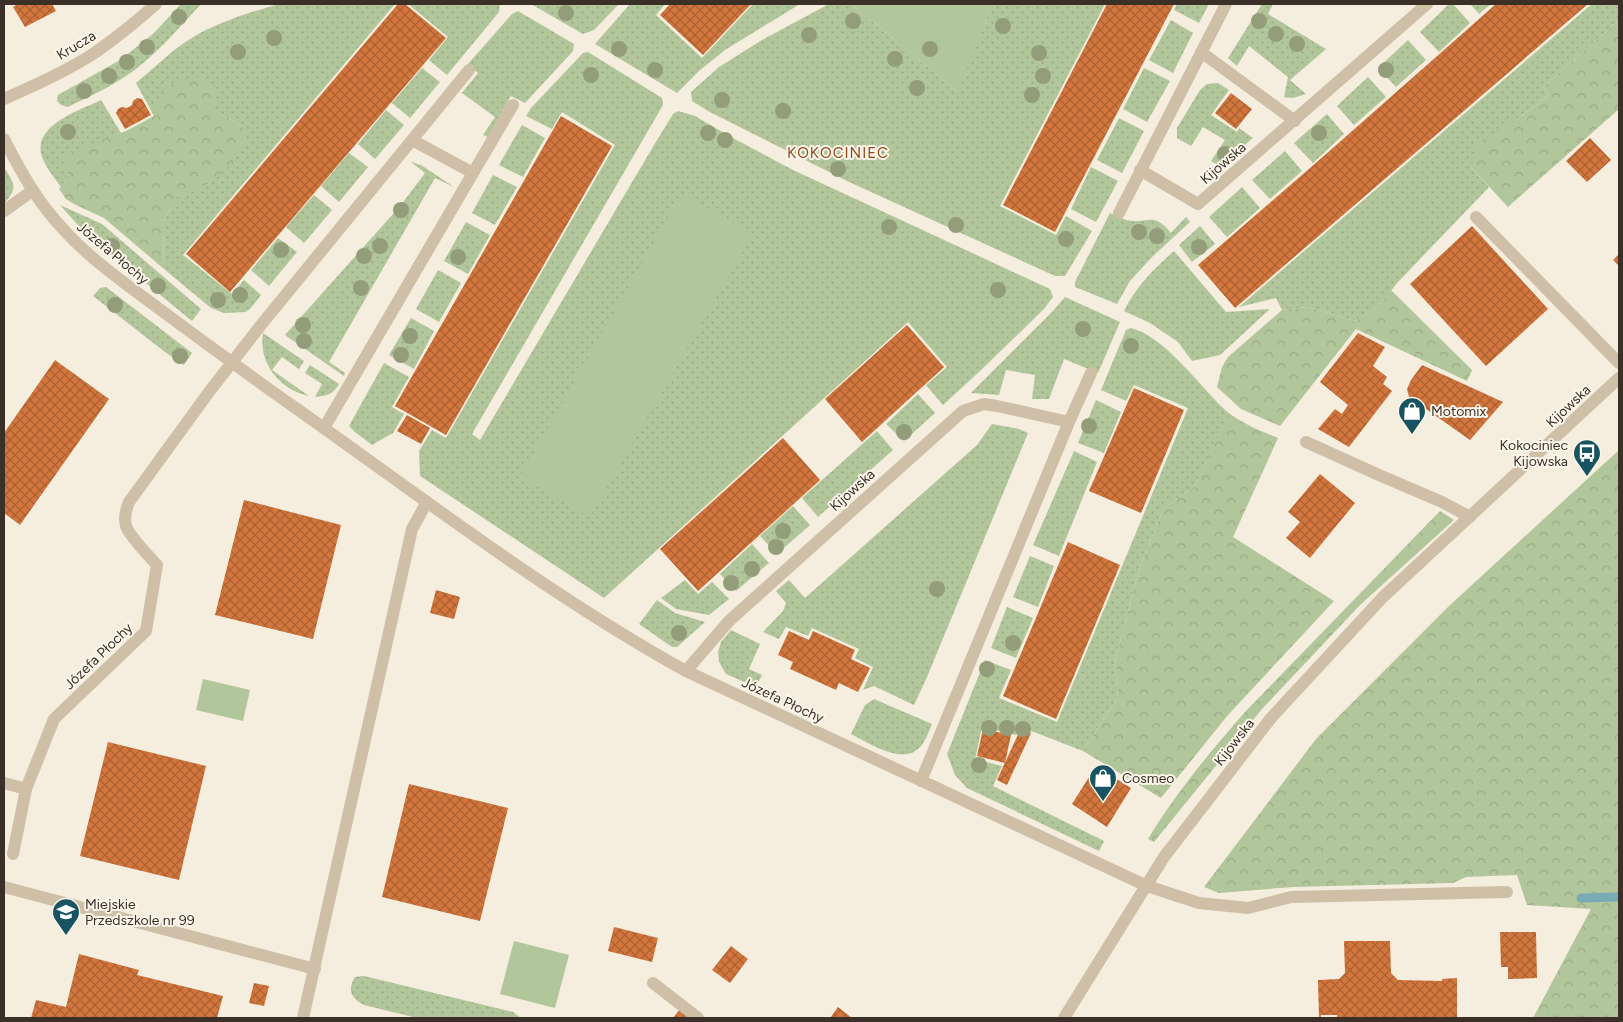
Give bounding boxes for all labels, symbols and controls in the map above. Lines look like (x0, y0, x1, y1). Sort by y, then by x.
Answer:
street label: Krucza (54, 27, 99, 64)
street label: Kijowska (1197, 139, 1250, 188)
district label: KOKOCINIEC (787, 144, 889, 162)
street label: Józefa Płochy (73, 218, 152, 289)
street label: Kijowska (1543, 381, 1594, 431)
shop icon: Motomix (1397, 396, 1427, 435)
place label: Motomix (1431, 403, 1487, 420)
place label: Kokociniec Kijowska (1500, 437, 1568, 470)
bus stop icon: Kokociniec Kijowska (1572, 438, 1602, 477)
street label: Kijowska (826, 466, 878, 515)
street label: Józefa Płochy (61, 619, 136, 693)
street label: Józefa Płochy (739, 674, 827, 727)
street label: Kijowska (1211, 715, 1258, 769)
shop icon: Cosmeo (1088, 763, 1118, 802)
place label: Cosmeo (1122, 770, 1174, 787)
place label: Miejskie Przedszkole nr 99 (85, 896, 195, 929)
school or university icon: Miejskie Przedszkole nr 99 (51, 897, 81, 936)

